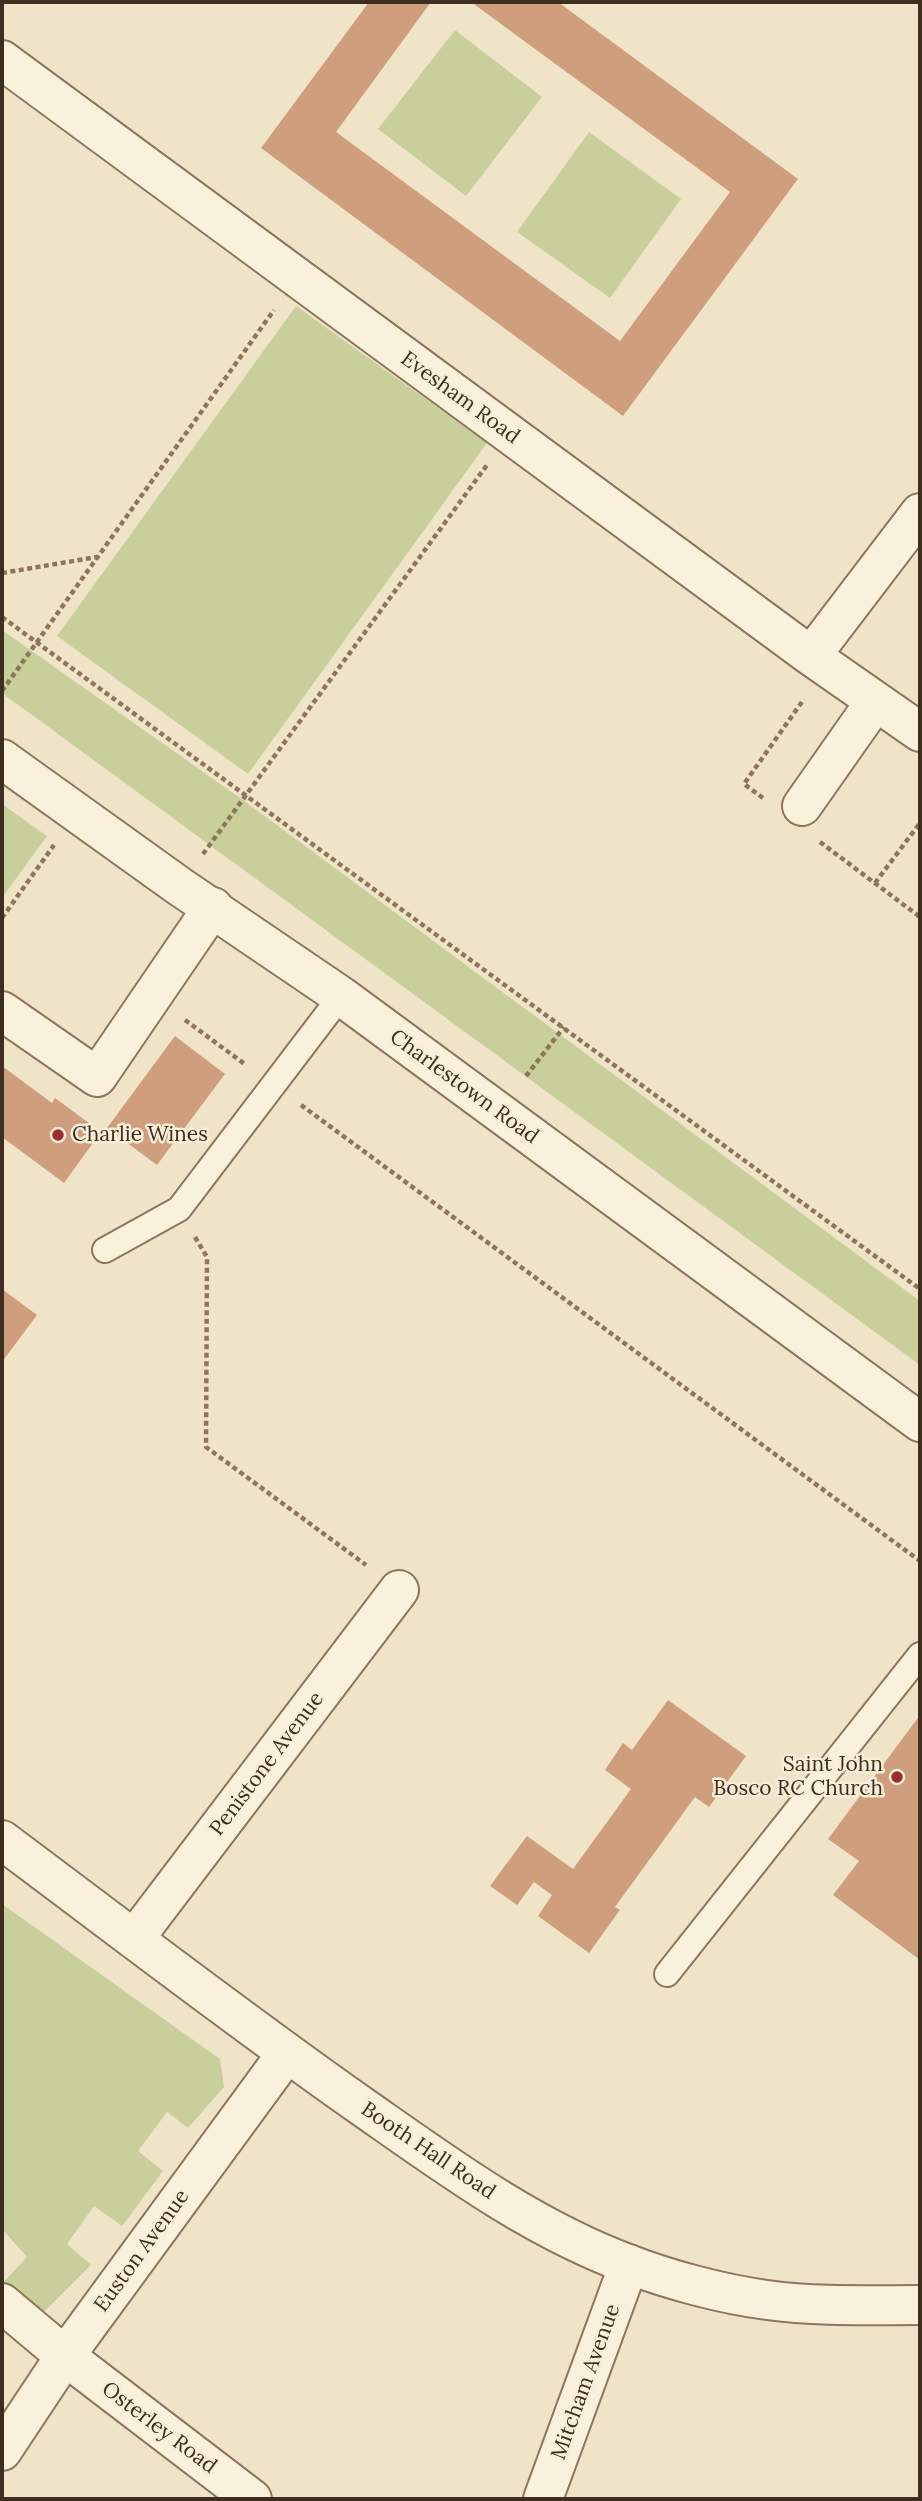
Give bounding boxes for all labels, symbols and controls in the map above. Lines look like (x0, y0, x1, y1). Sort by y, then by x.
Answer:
street label: Evesham Road (396, 346, 524, 450)
street label: Charlestown Road (385, 1025, 543, 1149)
place label: Charlie Wines (72, 1122, 208, 1148)
marker: Charlie Wines (50, 1127, 66, 1143)
street label: Penistone Avenue (205, 1687, 329, 1841)
place label: Saint John Bosco RC Church (713, 1752, 883, 1802)
marker: Saint John Bosco RC Church (889, 1769, 905, 1785)
street label: Booth Hall Road (356, 2097, 500, 2205)
street label: Euston Avenue (89, 2185, 195, 2317)
street label: Mitcham Avenue (546, 2301, 626, 2463)
street label: Osterley Road (97, 2377, 221, 2479)

